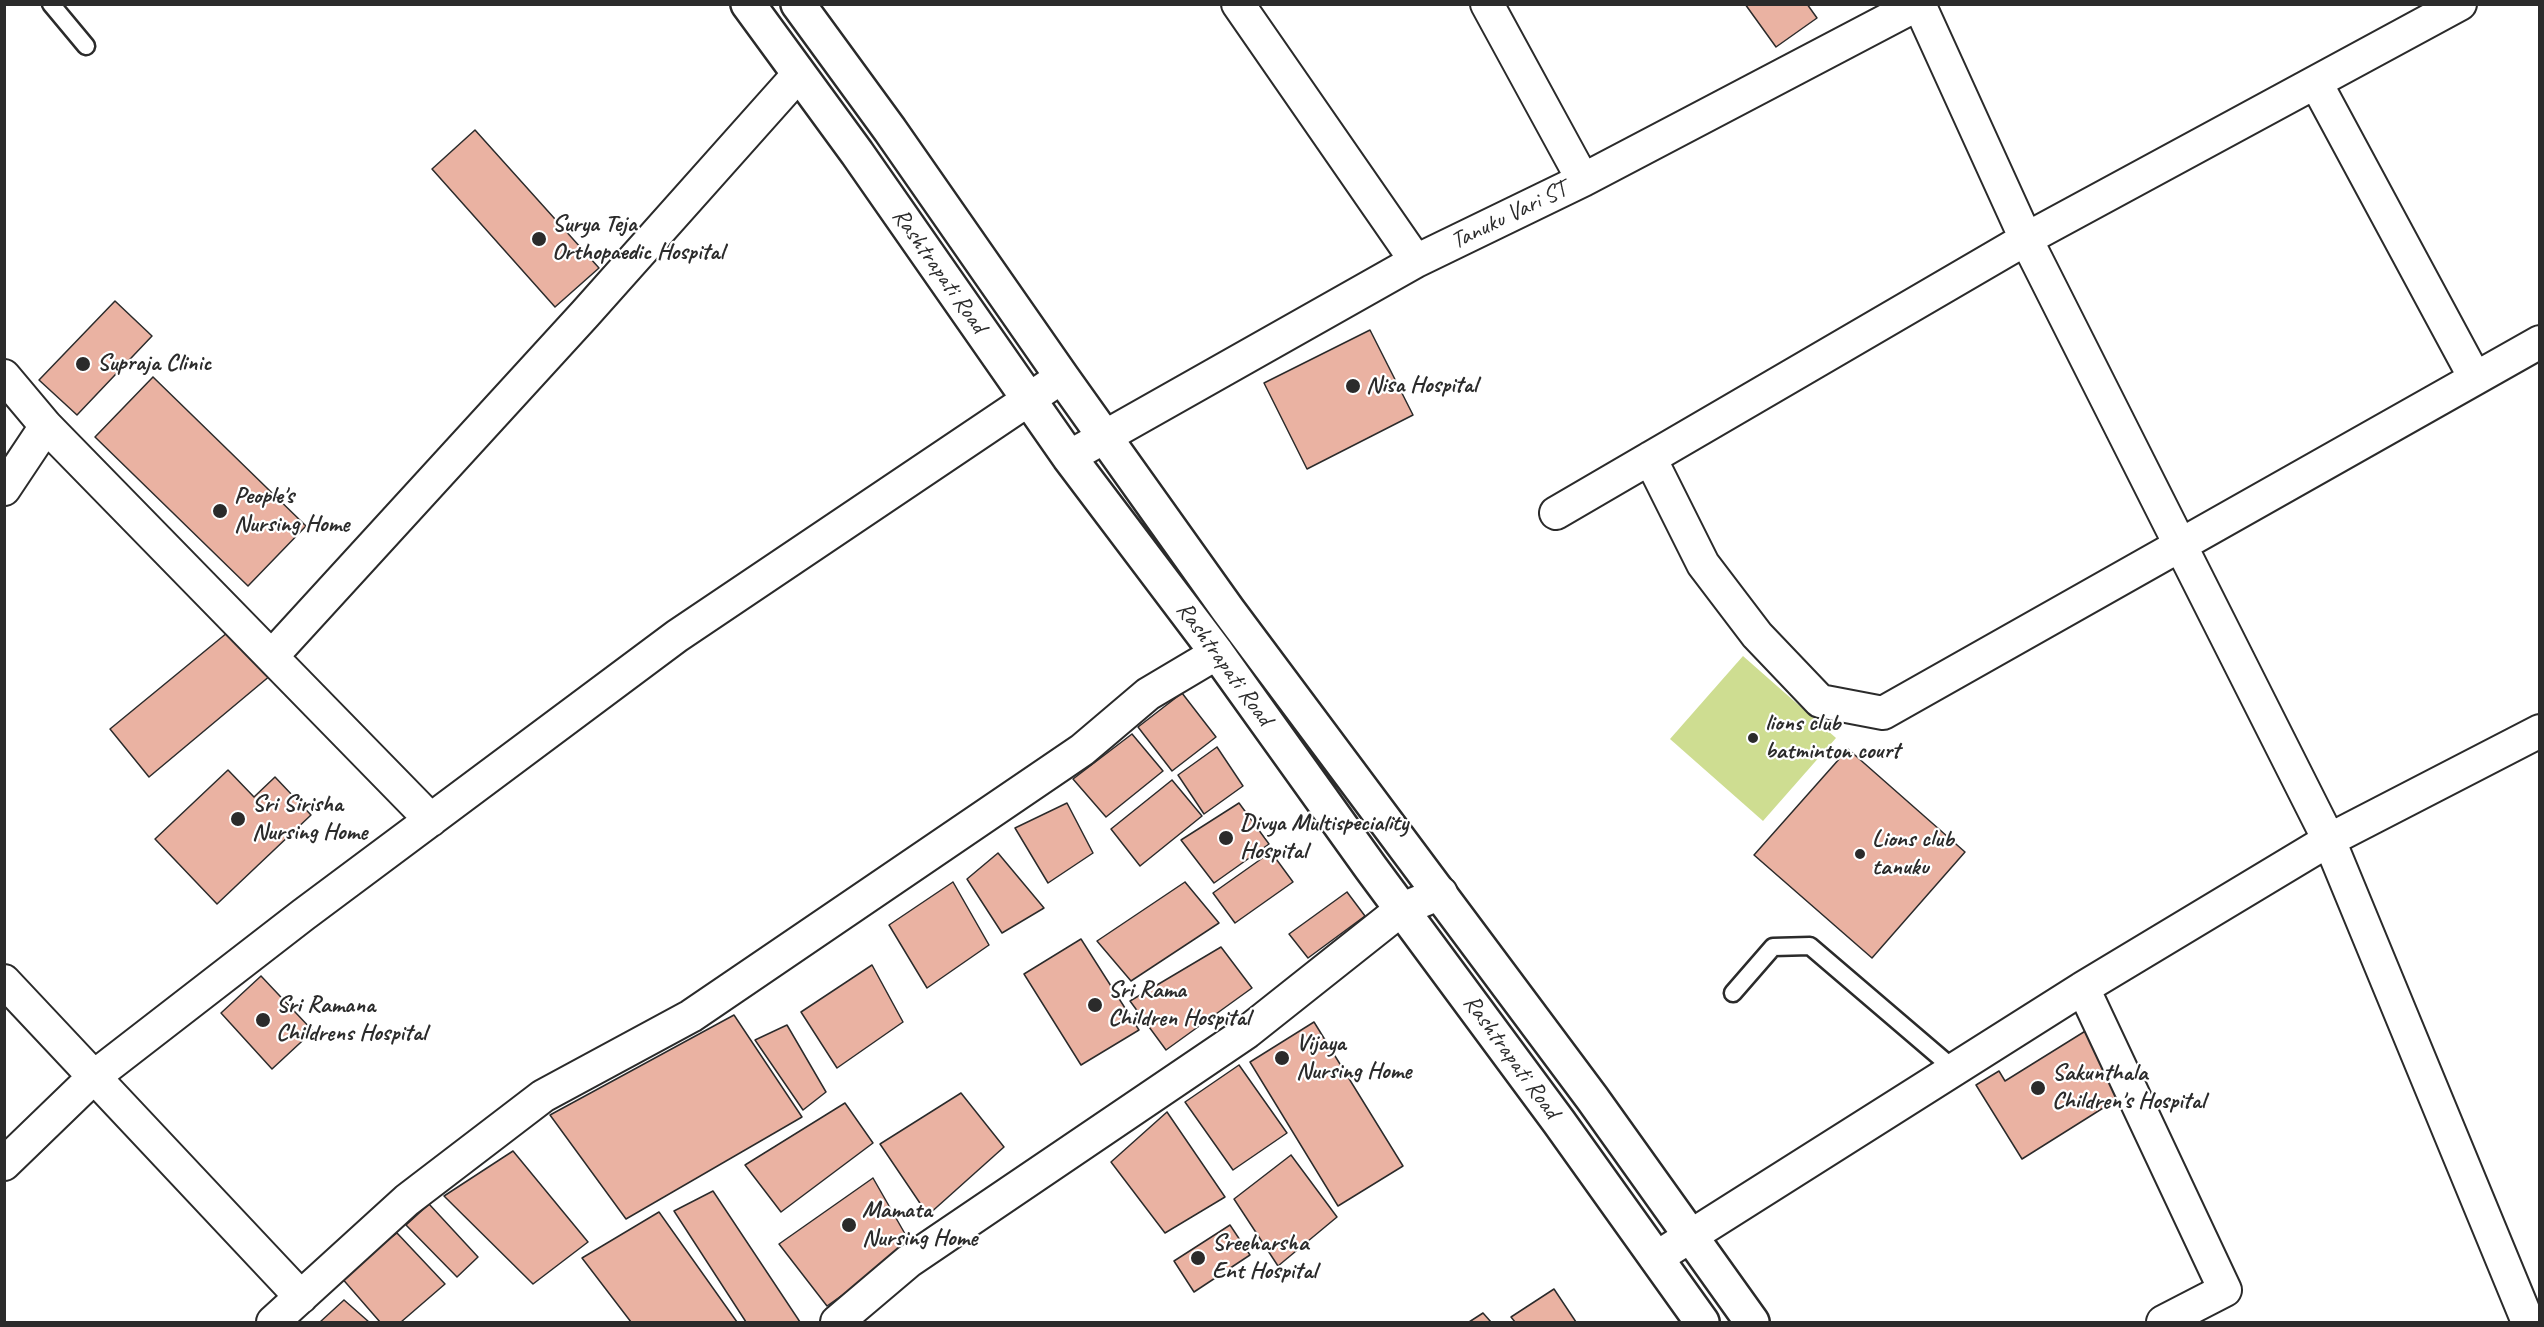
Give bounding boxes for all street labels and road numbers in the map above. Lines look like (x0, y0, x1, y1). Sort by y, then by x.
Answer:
street label: Tanuku Vari ST (1446, 176, 1572, 256)
street label: Rashtrapati Road (885, 203, 993, 339)
street label: Rashtrapati Road (1170, 597, 1278, 731)
street label: Rashtrapati Road (1457, 990, 1565, 1124)

